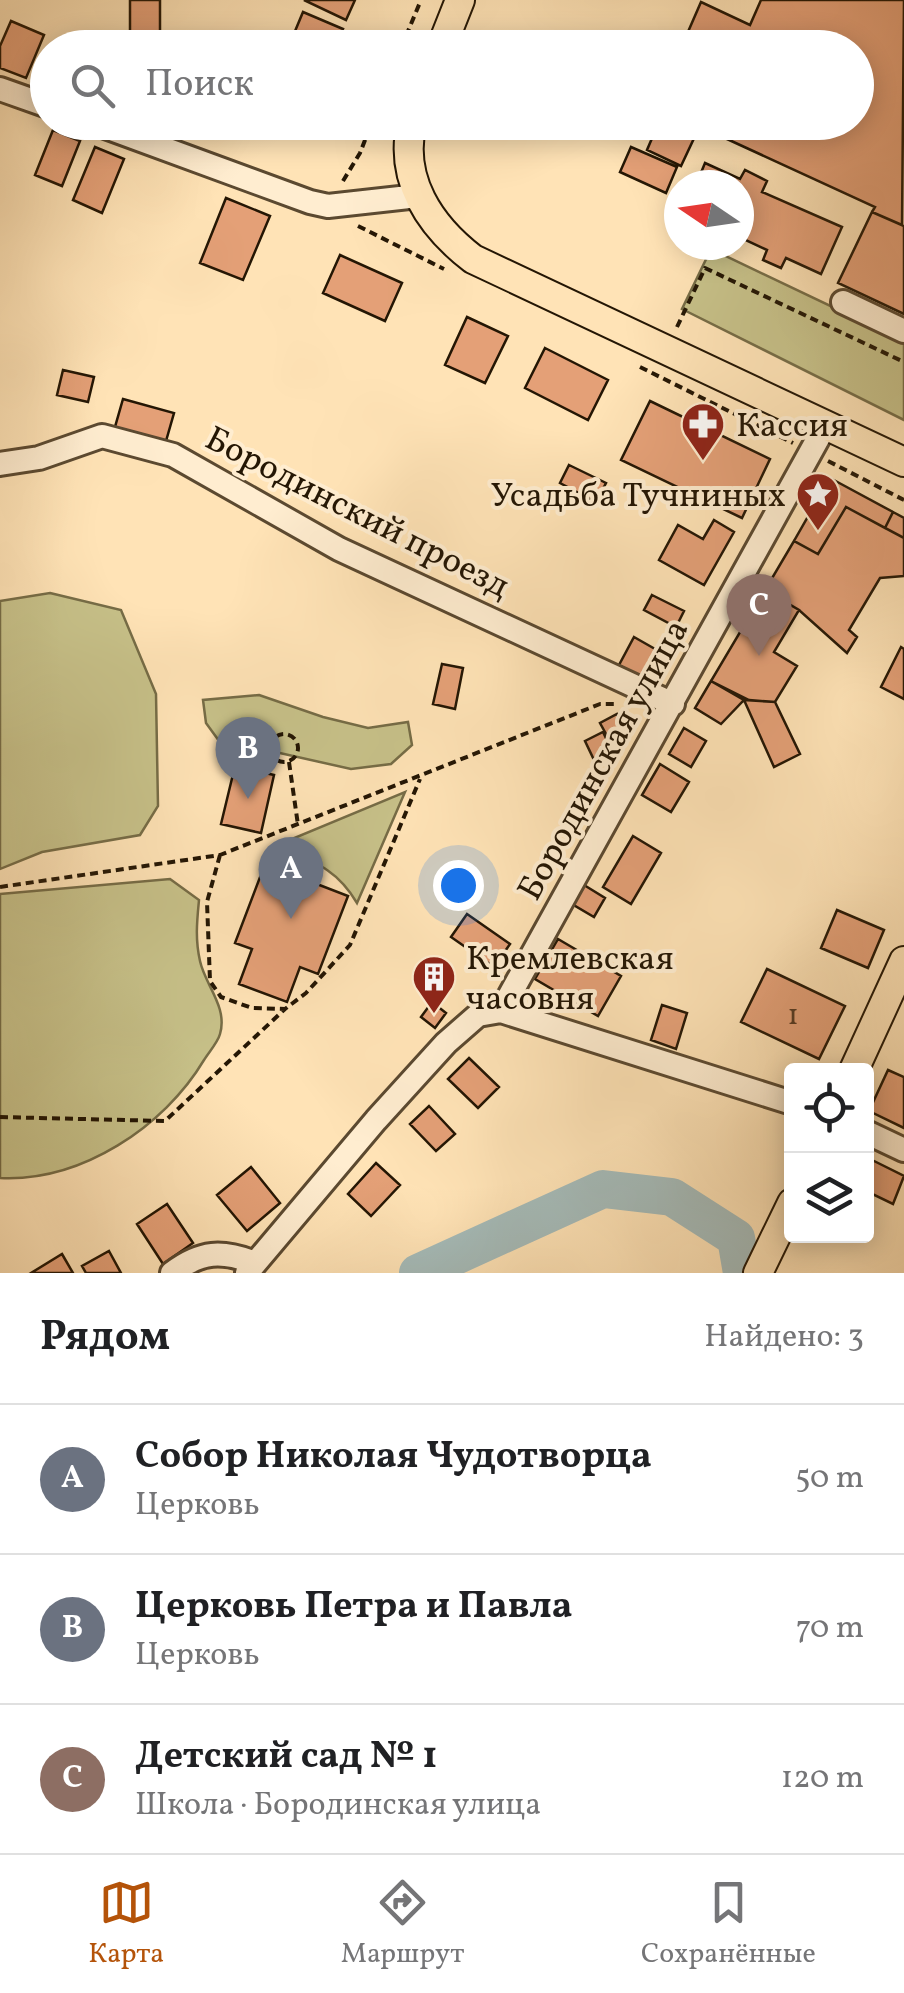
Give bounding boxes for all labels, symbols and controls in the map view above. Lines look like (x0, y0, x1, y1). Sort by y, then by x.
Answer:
search box (30, 30, 874, 140)
icon: search (65, 58, 120, 113)
text: Поиск (145, 59, 254, 112)
north arrow (664, 170, 754, 260)
pharmacy icon: Кассия (680, 401, 726, 462)
place label: Кассия (736, 403, 848, 451)
street label: Бородинский проезд (196, 416, 517, 611)
place icon: Усадьба Тучниных (795, 471, 841, 532)
place label: Усадьба Тучниных (490, 473, 786, 521)
pin: C (726, 574, 792, 656)
street label: Бородинская улица (507, 611, 702, 910)
pin: B (216, 716, 280, 799)
pin: A (258, 836, 324, 919)
your location (433, 860, 484, 911)
place label: Кремлевская часовня (466, 936, 674, 1024)
building icon: Кремлевская часовня (411, 954, 457, 1015)
house number: 1 (787, 995, 799, 1037)
map controls (784, 1063, 874, 1243)
button: locate (784, 1063, 874, 1153)
button: layers (784, 1153, 874, 1243)
text: Рядом (40, 1309, 170, 1368)
text: Найдено: 3 (704, 1316, 864, 1360)
text: Собор Николая Чудотворца (135, 1431, 652, 1484)
text: A (61, 1457, 84, 1501)
text: 50 m (795, 1457, 864, 1501)
text: Церковь (135, 1484, 260, 1528)
text: Церковь Петра и Павла (135, 1581, 573, 1634)
text: B (62, 1607, 83, 1651)
text: 70 m (796, 1607, 864, 1651)
text: Церковь (135, 1634, 260, 1678)
text: Детский сад № 1 (135, 1731, 437, 1784)
text: C (62, 1757, 83, 1801)
text: 120 m (781, 1757, 864, 1801)
text: Школа · Бородинская улица (135, 1784, 541, 1828)
tab: Карта (88, 1875, 164, 1974)
tab: Маршрут (341, 1875, 464, 1974)
tab: Сохранённые (641, 1875, 816, 1974)

